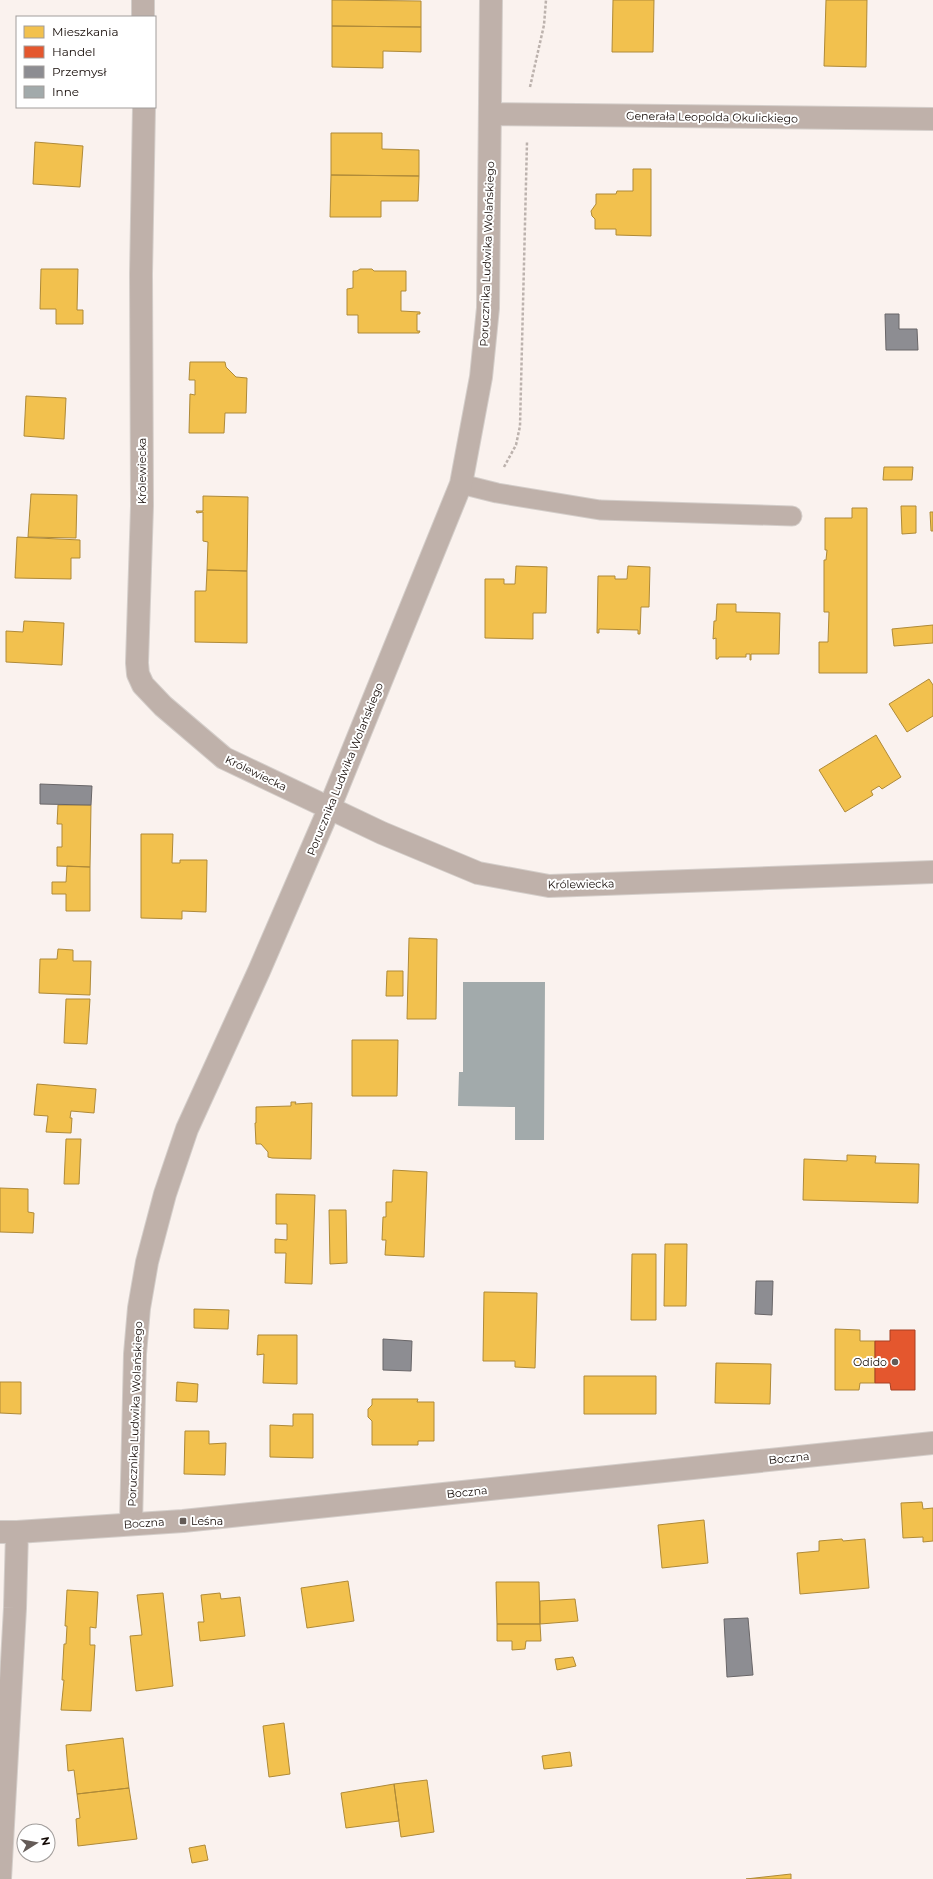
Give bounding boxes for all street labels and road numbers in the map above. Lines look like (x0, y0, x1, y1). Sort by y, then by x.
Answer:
street label: Generała Leopolda Okulickiego (626, 109, 798, 126)
street label: Porucznika Ludwika Wolańskiego (477, 161, 497, 347)
street label: Królewiecka (135, 438, 149, 504)
street label: Porucznika Ludwika Wolańskiego (304, 680, 386, 858)
street label: Królewiecka (223, 752, 289, 794)
street label: Królewiecka (548, 876, 614, 892)
street label: Porucznika Ludwika Wolańskiego (125, 1321, 145, 1507)
street label: Boczna (768, 1449, 810, 1467)
street label: Boczna (446, 1483, 488, 1501)
street label: Boczna (123, 1515, 165, 1531)

